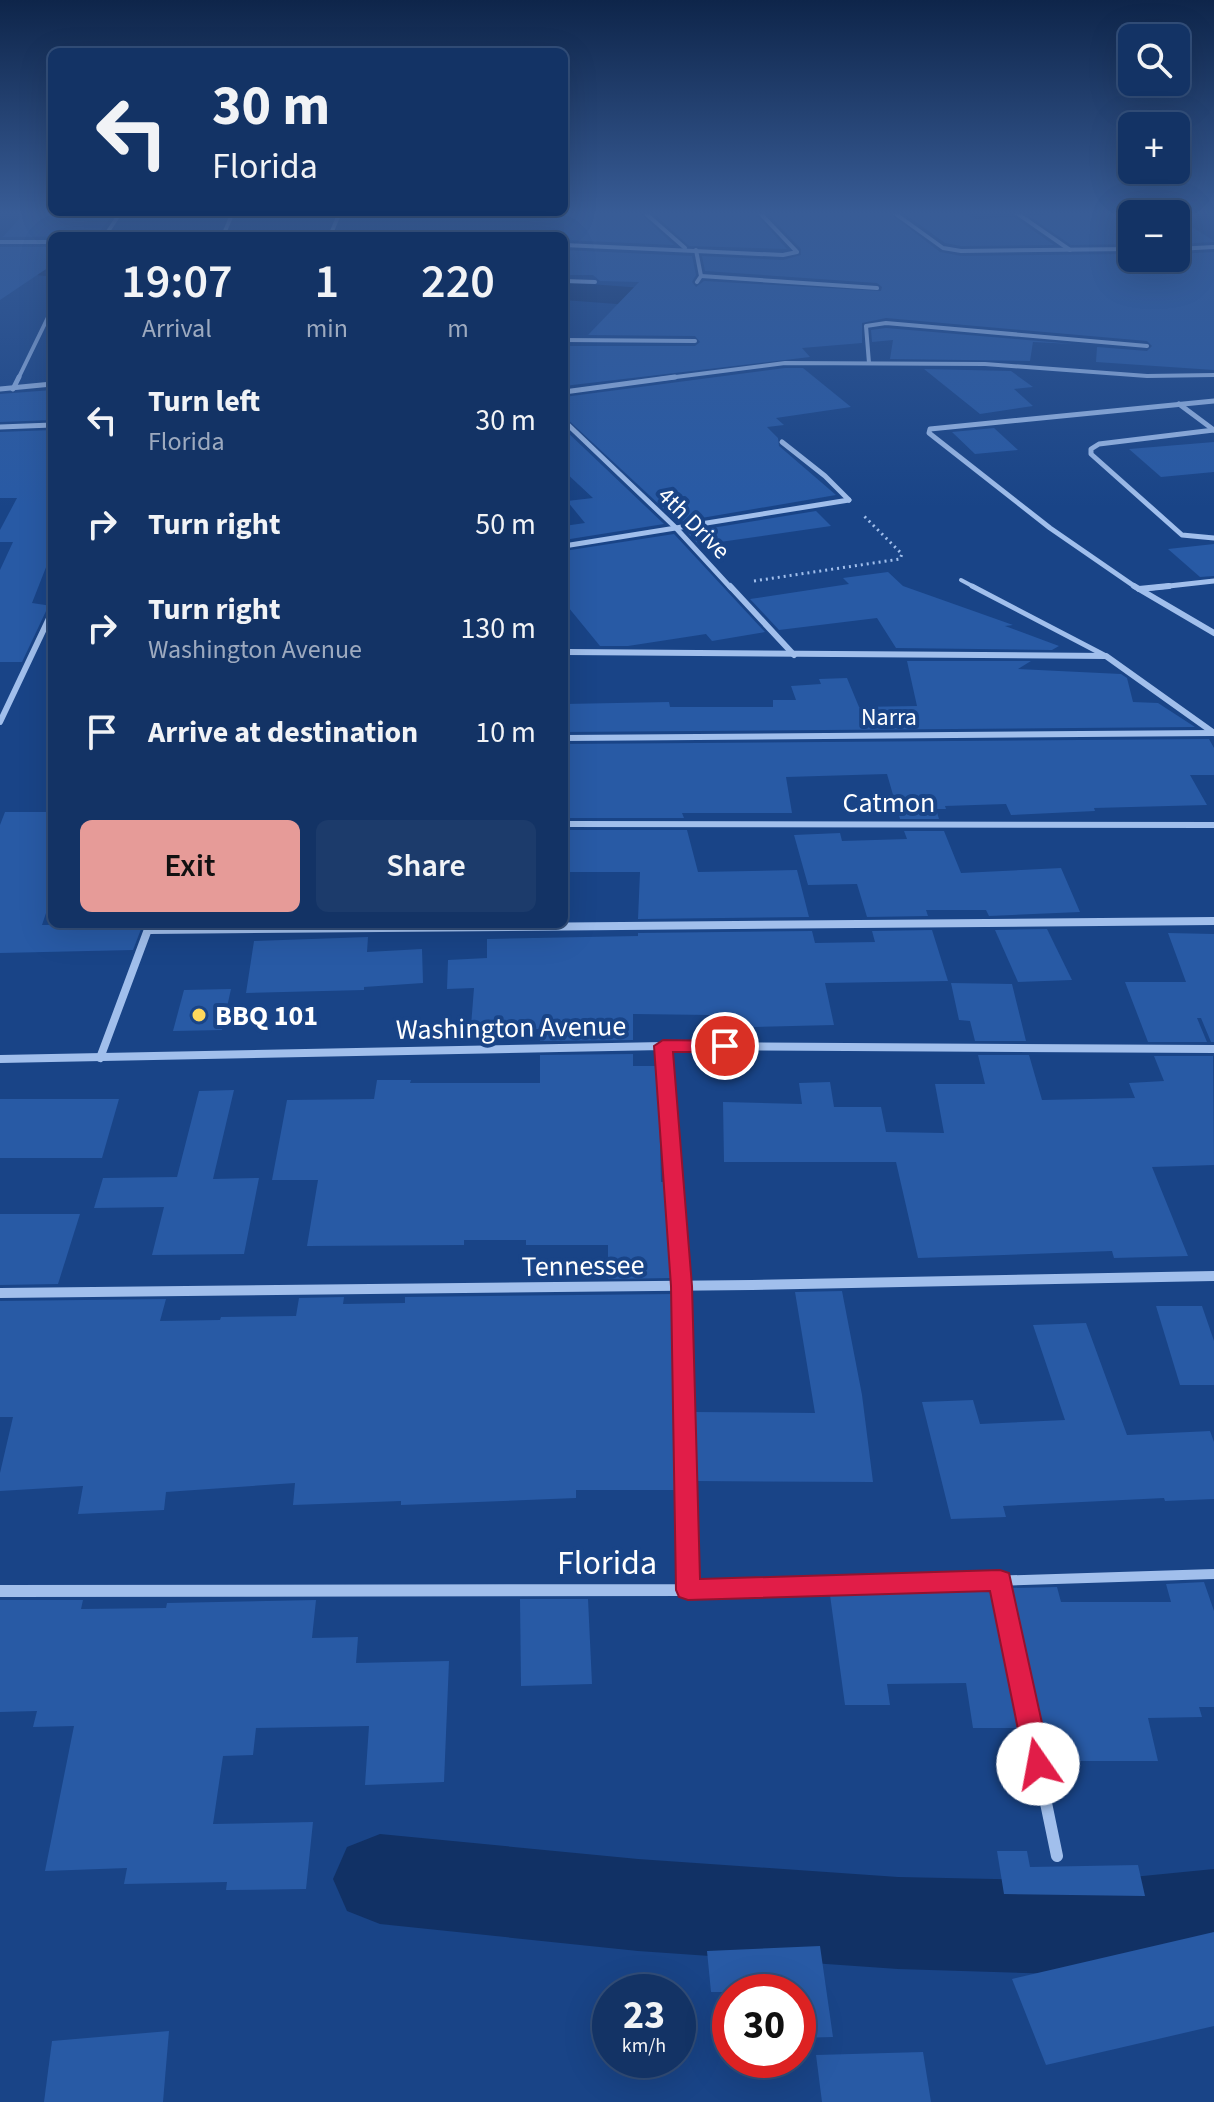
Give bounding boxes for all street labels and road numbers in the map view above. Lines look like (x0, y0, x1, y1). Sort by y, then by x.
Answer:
street label: 4th Drive (649, 479, 738, 568)
street label: Narra (861, 700, 917, 735)
street label: Catmon (843, 783, 935, 823)
street label: Washington Avenue (395, 1006, 627, 1050)
street label: Tennessee (521, 1245, 645, 1287)
street label: Florida (557, 1539, 657, 1588)

